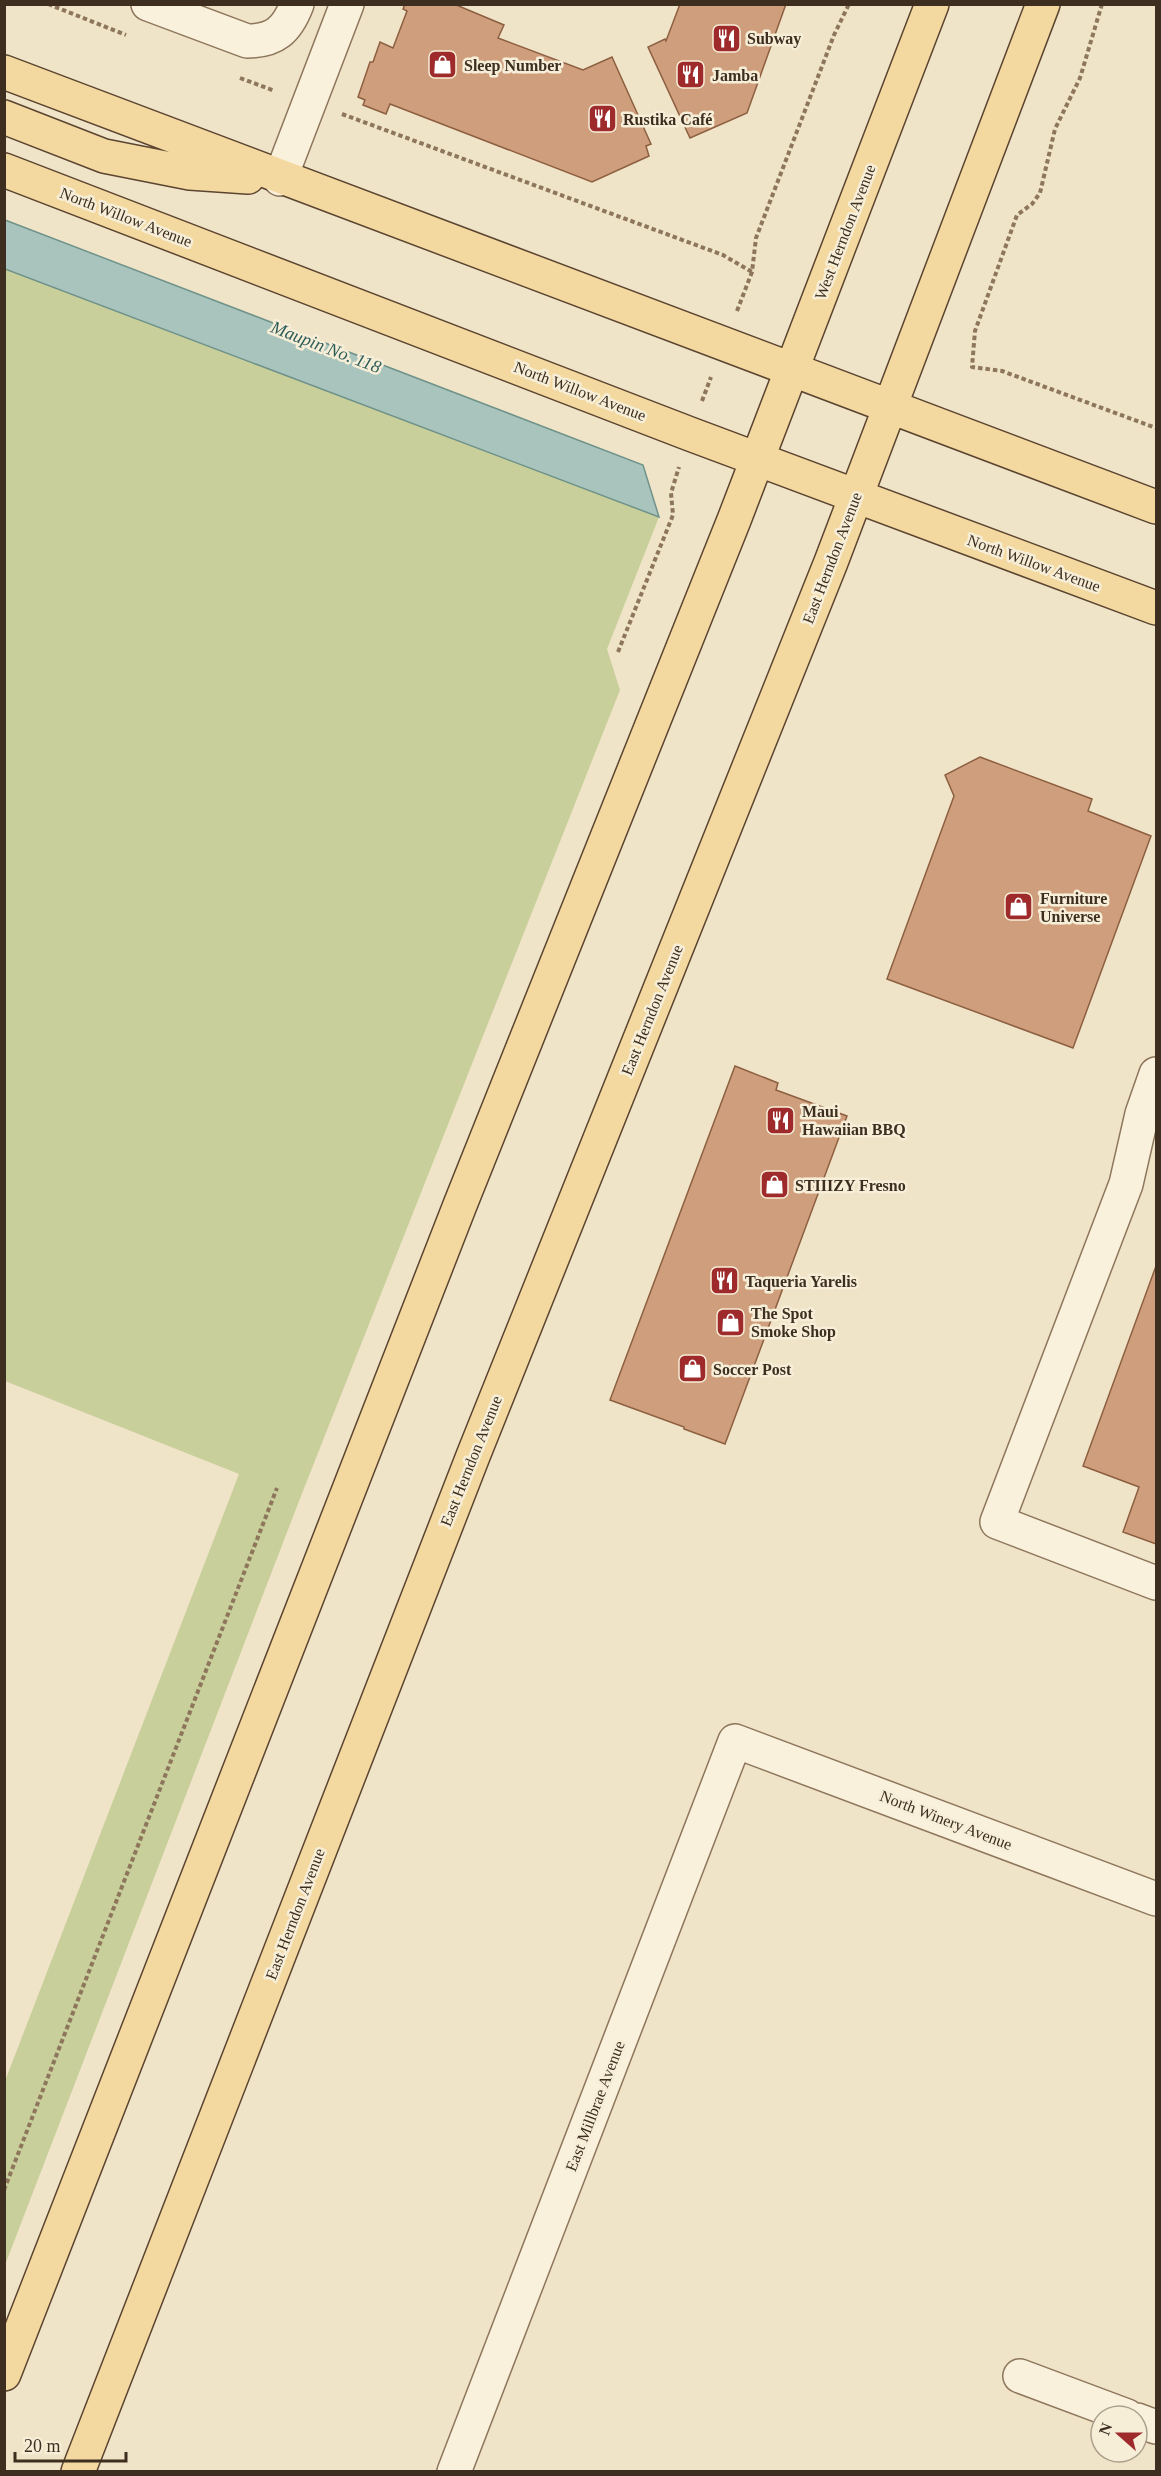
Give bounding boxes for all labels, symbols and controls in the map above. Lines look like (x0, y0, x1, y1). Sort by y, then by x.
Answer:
restaurant icon: Subway (710, 22, 742, 54)
place label: Subway (747, 30, 801, 48)
shop icon: Sleep Number (427, 49, 459, 81)
place label: Sleep Number (464, 57, 561, 75)
restaurant icon: Jamba (675, 59, 707, 91)
place label: Jamba (712, 67, 758, 84)
restaurant icon: Rustika Café (586, 103, 618, 135)
place label: Rustika Café (623, 111, 712, 128)
street label: West Herndon Avenue (811, 162, 879, 302)
street label: North Willow Avenue (58, 184, 194, 250)
water label: Maupin No. 118 (267, 316, 384, 377)
street label: North Willow Avenue (512, 358, 648, 424)
street label: East Herndon Avenue (799, 490, 865, 626)
street label: North Willow Avenue (965, 531, 1103, 595)
place label: Furniture Universe (1040, 890, 1107, 925)
shop icon: Furniture Universe (1003, 891, 1035, 923)
street label: East Herndon Avenue (618, 942, 686, 1078)
place label: Maui Hawaiian BBQ (802, 1103, 906, 1138)
restaurant icon: Maui Hawaiian BBQ (765, 1104, 797, 1136)
shop icon: STIIIZY Fresno (758, 1169, 790, 1201)
place label: STIIIZY Fresno (795, 1177, 906, 1194)
restaurant icon: Taqueria Yarelis (708, 1265, 740, 1297)
place label: Taqueria Yarelis (745, 1273, 857, 1291)
place label: The Spot Smoke Shop (751, 1305, 836, 1341)
shop icon: The Spot Smoke Shop (714, 1306, 746, 1338)
shop icon: Soccer Post (676, 1353, 708, 1385)
place label: Soccer Post (713, 1361, 792, 1378)
street label: East Herndon Avenue (437, 1393, 505, 1529)
street label: North Winery Avenue (877, 1787, 1014, 1854)
street label: East Herndon Avenue (262, 1846, 328, 1982)
street label: East Millbrae Avenue (562, 2038, 628, 2174)
north arrow (1089, 2404, 1149, 2464)
text: N (1095, 2420, 1116, 2437)
scale bar (15, 2425, 126, 2463)
text: 20 m (24, 2436, 61, 2456)

